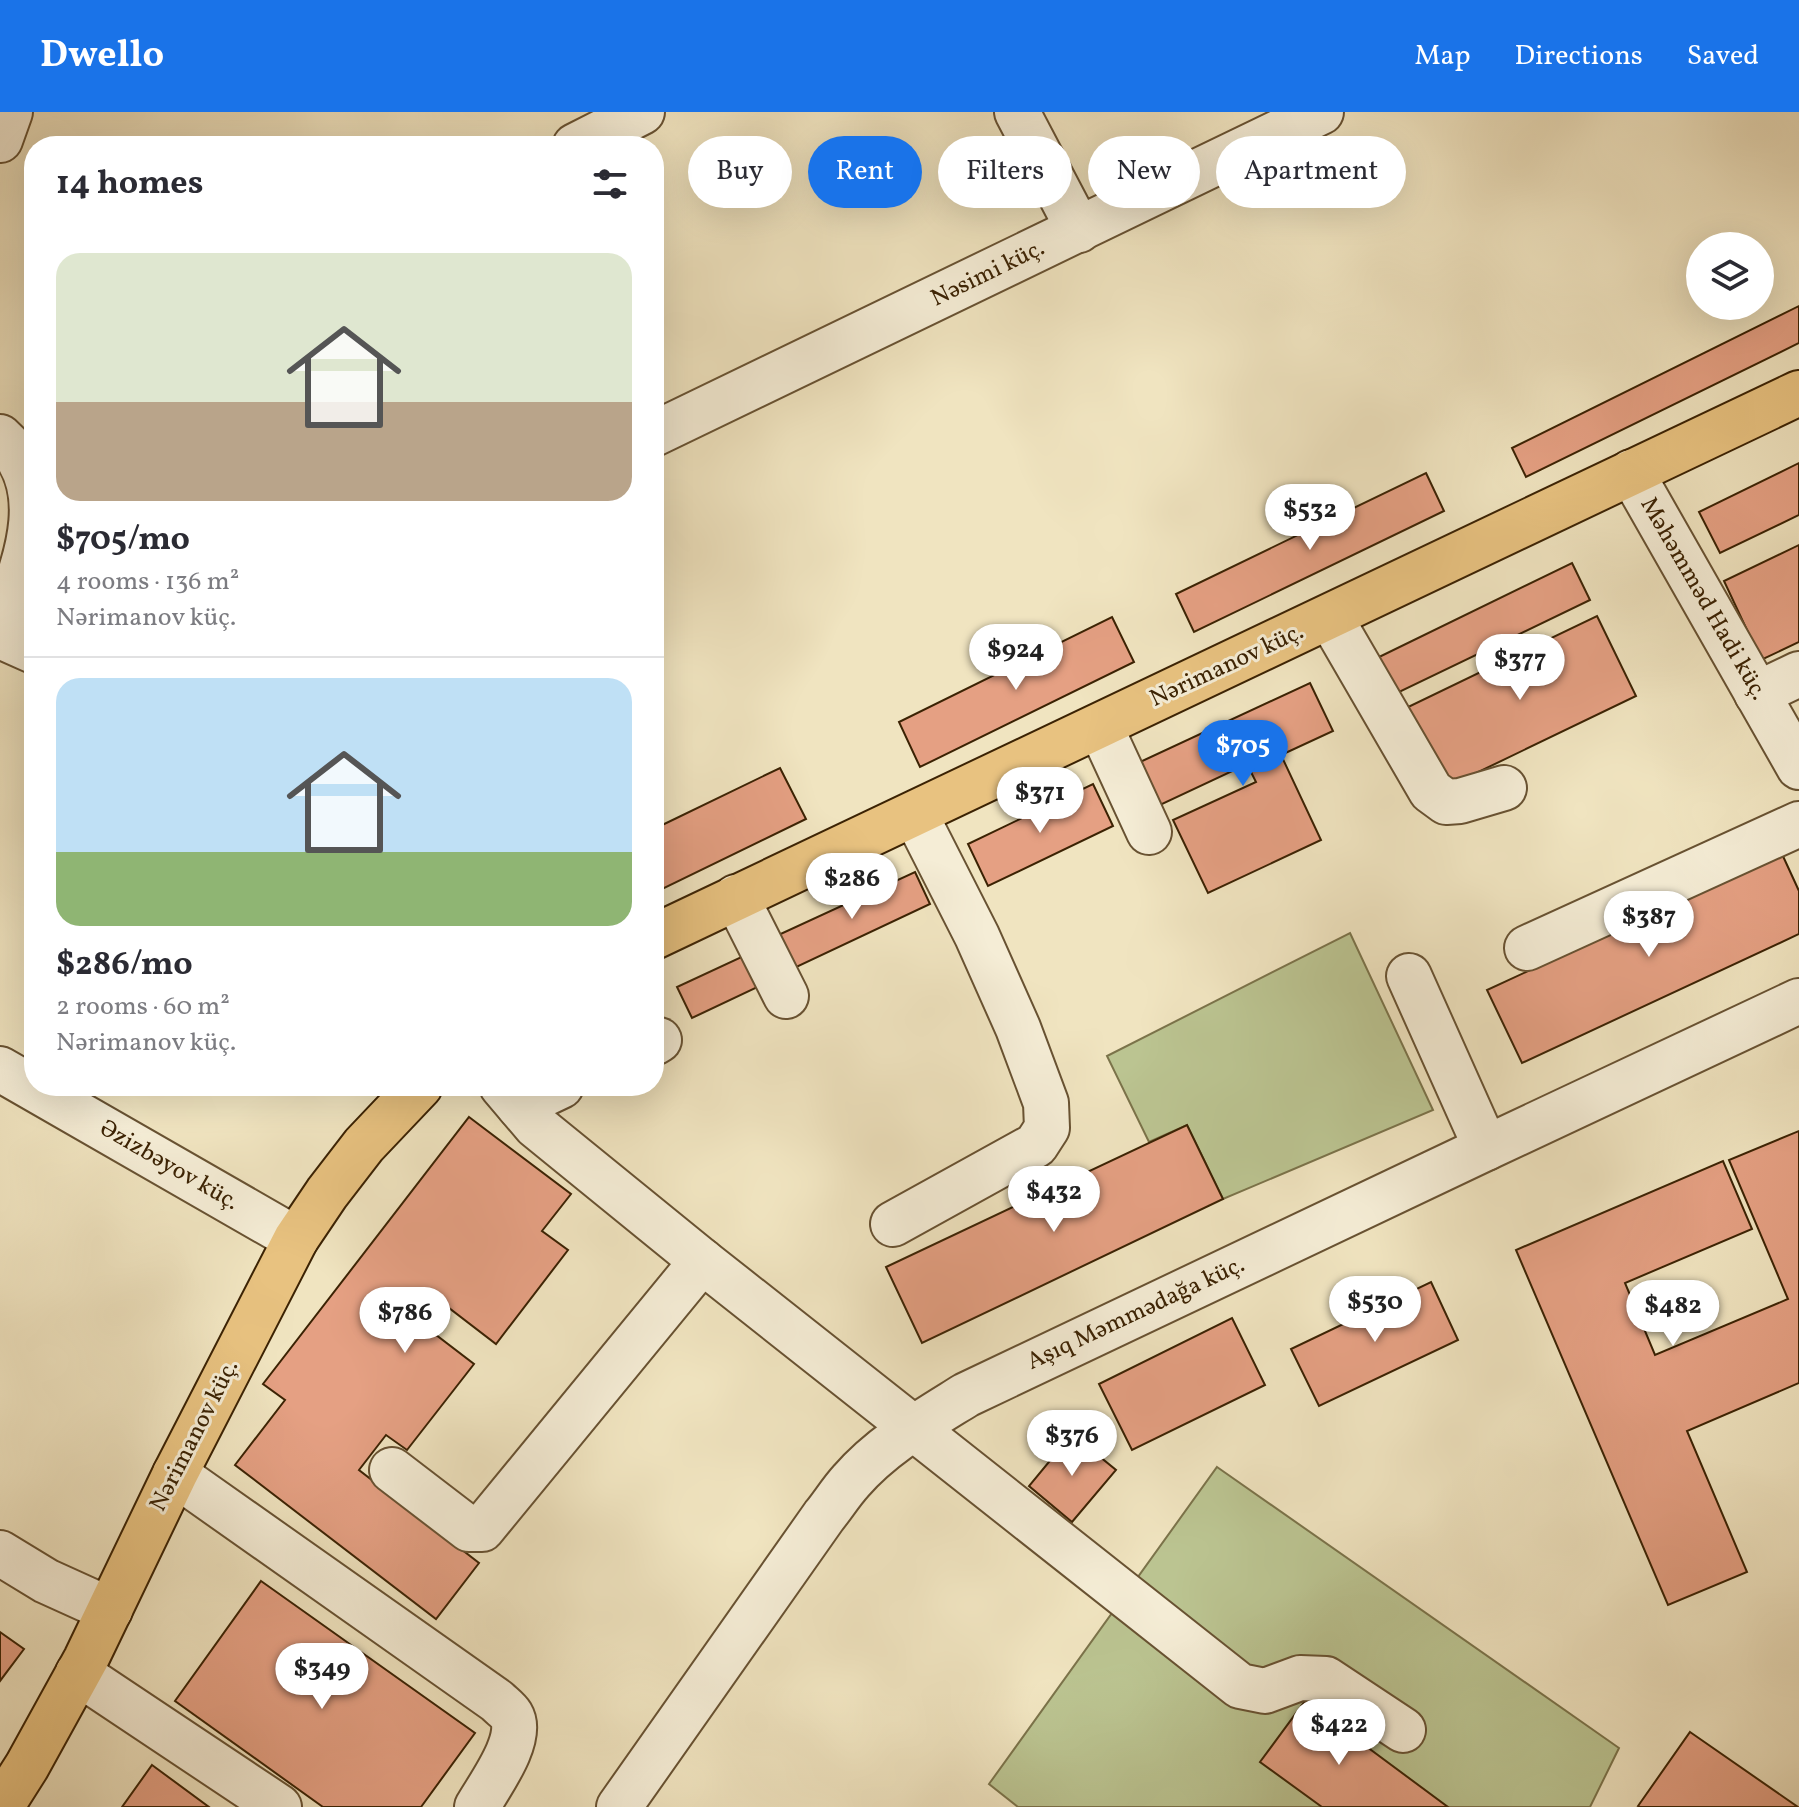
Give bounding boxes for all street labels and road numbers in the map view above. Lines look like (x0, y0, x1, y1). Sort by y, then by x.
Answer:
street label: Nəsimi küç. (925, 232, 1051, 316)
street label: Məhəmməd Hadi küç. (1631, 491, 1775, 707)
street label: Nərimanov küç. (1144, 615, 1310, 717)
street label: Əzizbəyov küç. (93, 1112, 245, 1220)
street label: Aşıq Məmmədağa küç. (1021, 1249, 1251, 1379)
street label: Nərimanov küç. (142, 1354, 248, 1518)

